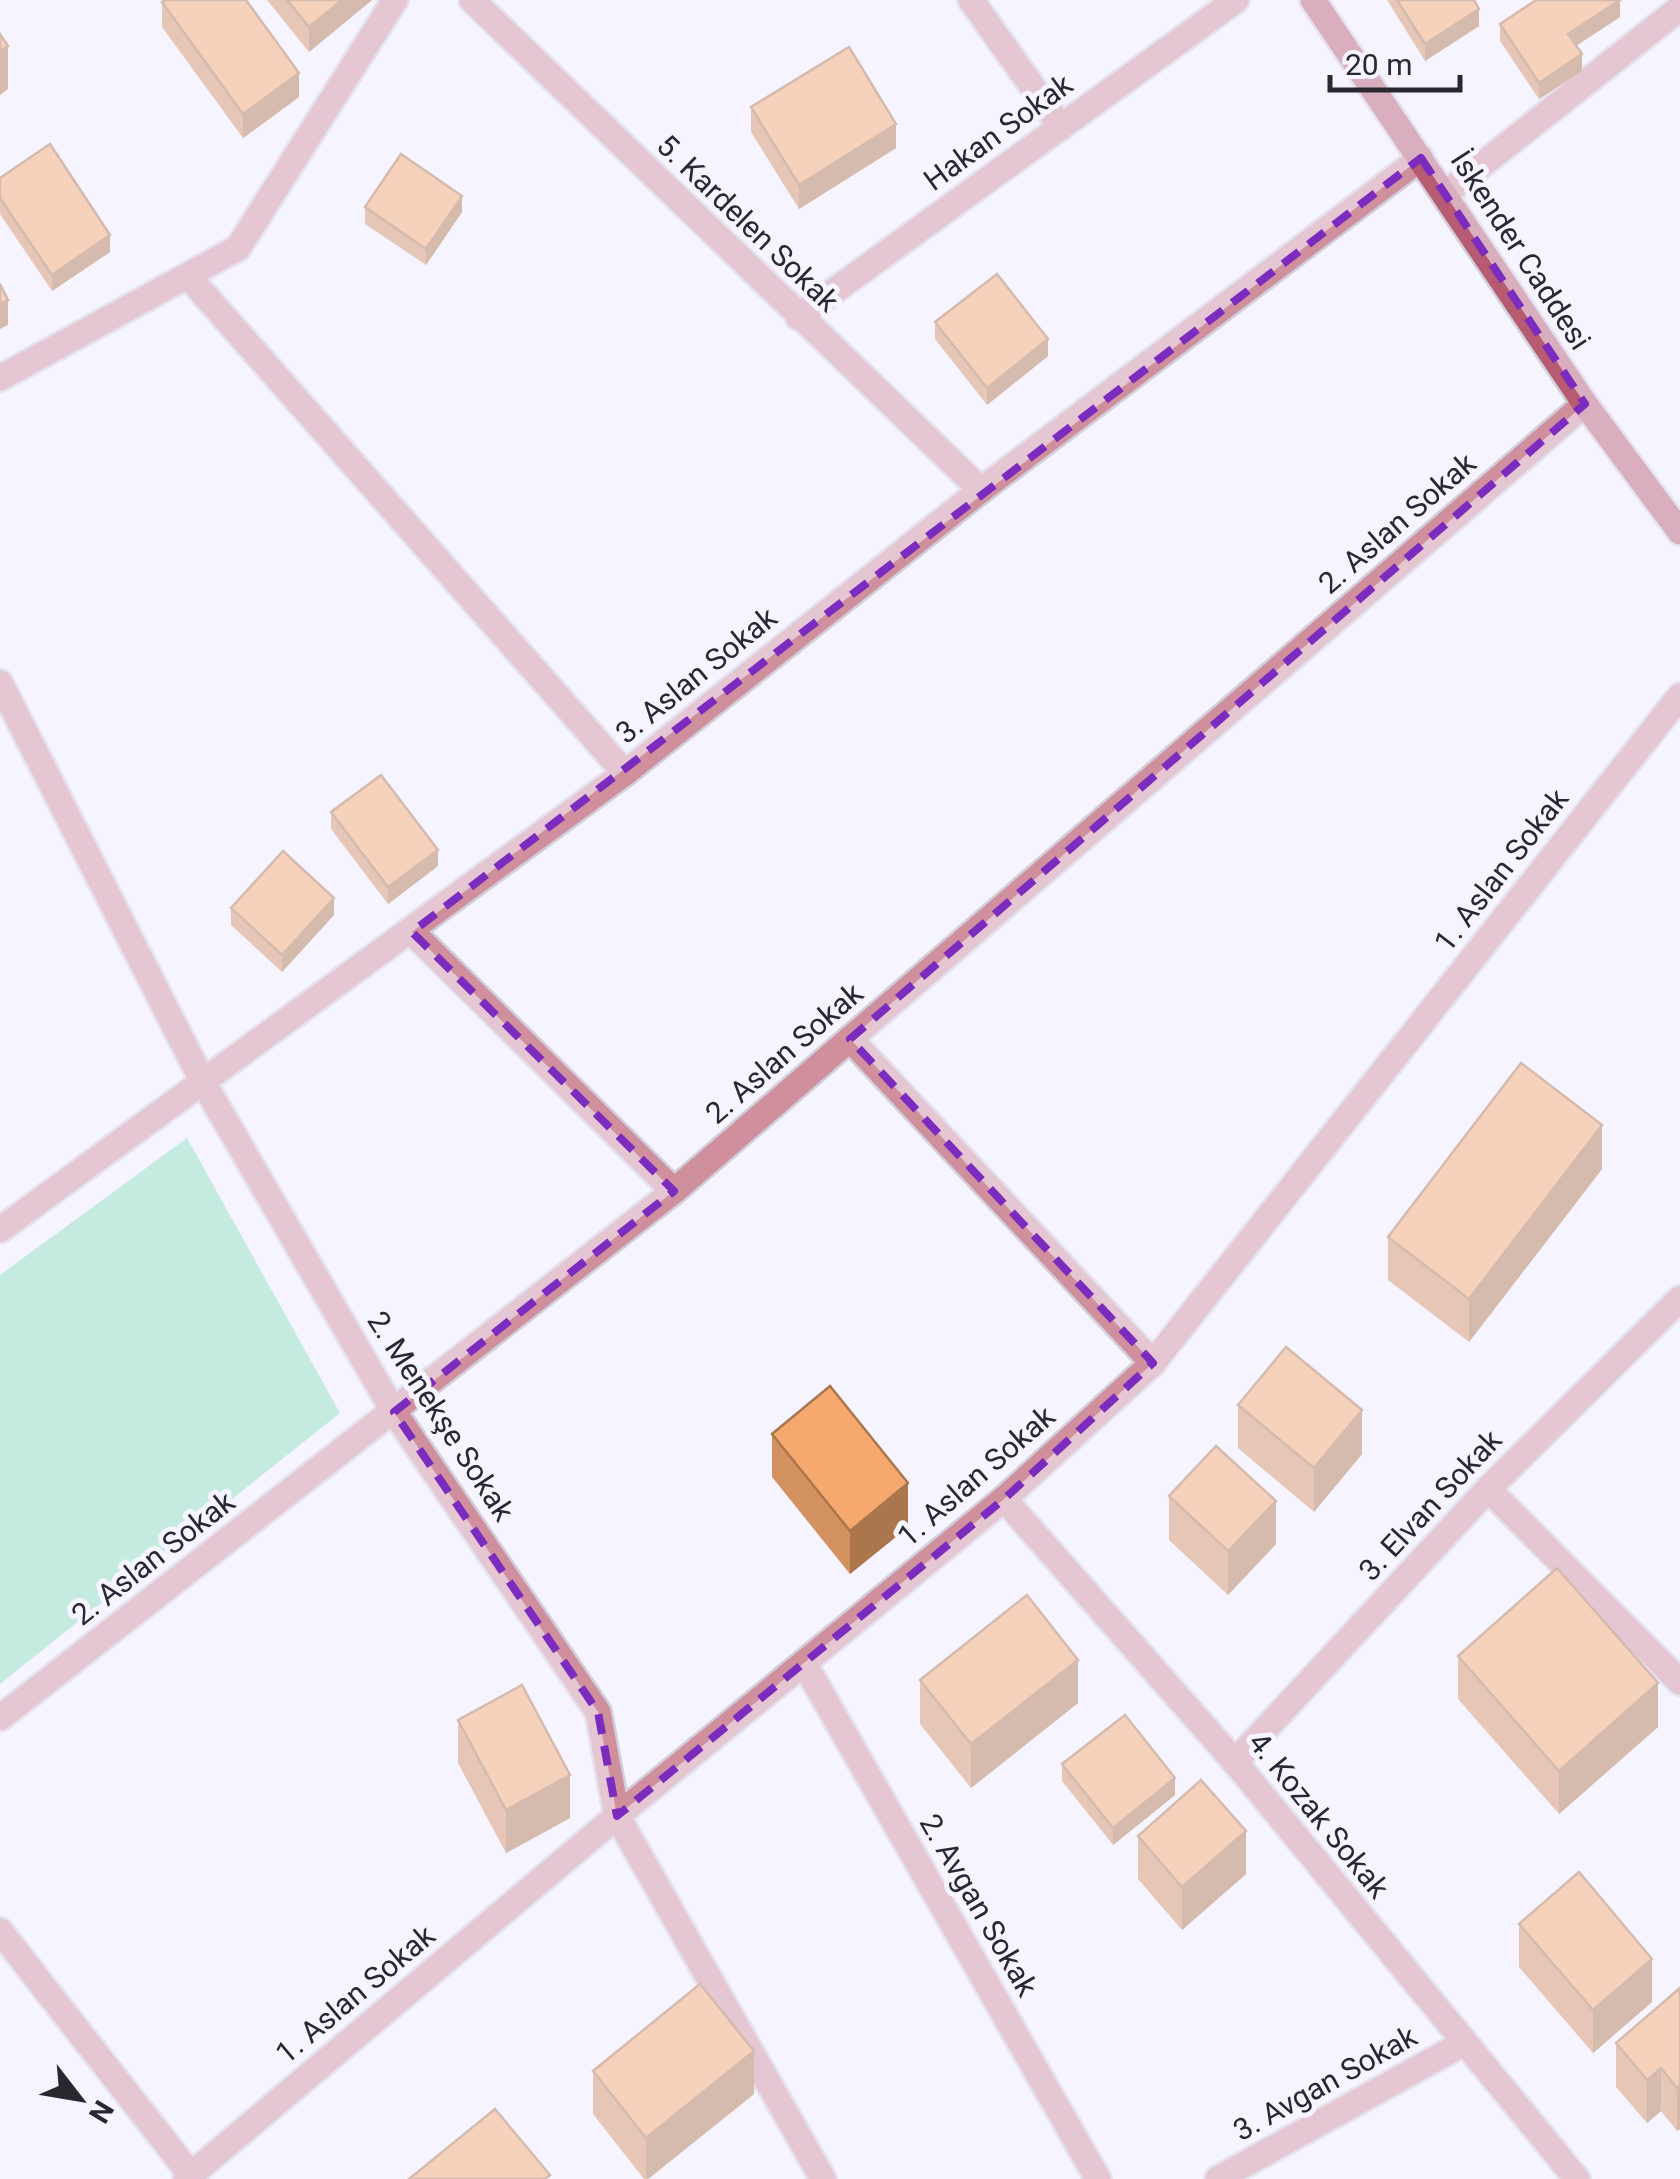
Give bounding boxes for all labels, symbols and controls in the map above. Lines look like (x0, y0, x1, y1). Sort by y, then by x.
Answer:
scale bar (1330, 30, 1460, 92)
text: 20 m (1345, 47, 1412, 82)
street label: Hakan Sokak (917, 66, 1080, 198)
street label: 5. Kardelen Sokak (650, 127, 847, 319)
street label: İskender Caddesi (1444, 144, 1598, 356)
street label: 2. Aslan Sokak (1311, 445, 1483, 601)
street label: 3. Aslan Sokak (609, 599, 784, 750)
street label: 1. Aslan Sokak (1427, 781, 1576, 958)
street label: 2. Aslan Sokak (698, 975, 870, 1131)
street label: 2. Menekşe Sokak (360, 1305, 522, 1528)
street label: 1. Aslan Sokak (890, 1398, 1062, 1554)
street label: 3. Elvan Sokak (1351, 1422, 1509, 1587)
street label: 2. Aslan Sokak (65, 1483, 242, 1632)
street label: 4. Kozak Sokak (1242, 1725, 1397, 1906)
street label: 2. Avgan Sokak (913, 1808, 1046, 2003)
street label: 1. Aslan Sokak (268, 1917, 442, 2071)
street label: 3. Avgan Sokak (1227, 2018, 1423, 2148)
north arrow (30, 2049, 130, 2149)
text: N (82, 2095, 120, 2129)

